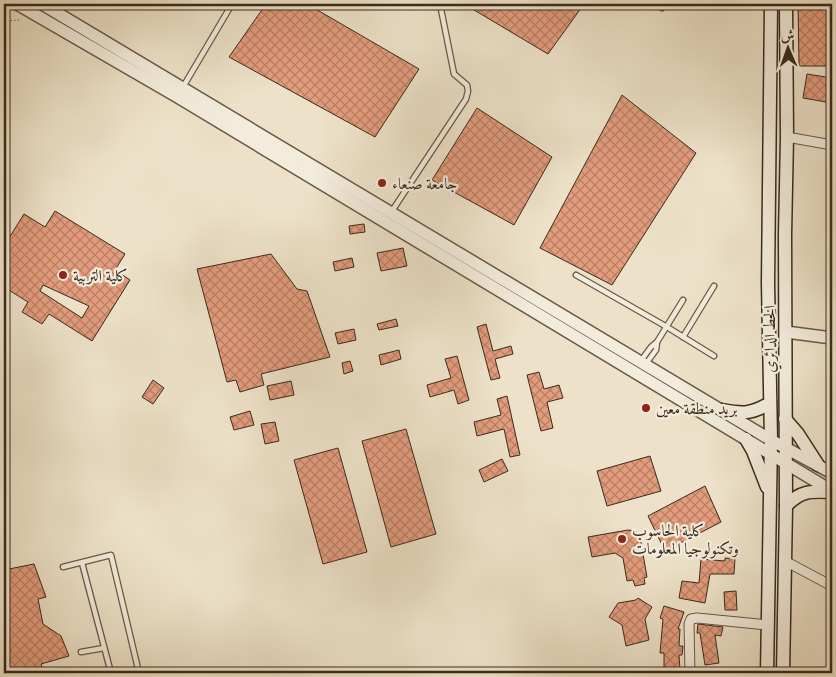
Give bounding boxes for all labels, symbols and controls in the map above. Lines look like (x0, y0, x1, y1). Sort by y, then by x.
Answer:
north arrow (764, 22, 814, 72)
text: ش (780, 27, 795, 44)
place label: جامعة صنعاء (392, 174, 458, 194)
marker: جامعة صنعاء (376, 177, 388, 189)
place label: كلية التربية (73, 266, 128, 286)
marker: كلية التربية (57, 269, 69, 281)
street label: الخط الدائري (760, 305, 782, 373)
place label: بريد منطقة معين (656, 399, 738, 419)
marker: بريد منطقة معين (640, 402, 652, 414)
place label: كلية الحاسوب وتكنولوجيا المعلومات (632, 521, 739, 559)
marker: كلية الحاسوب وتكنولوجيا المعلومات (616, 533, 628, 545)

